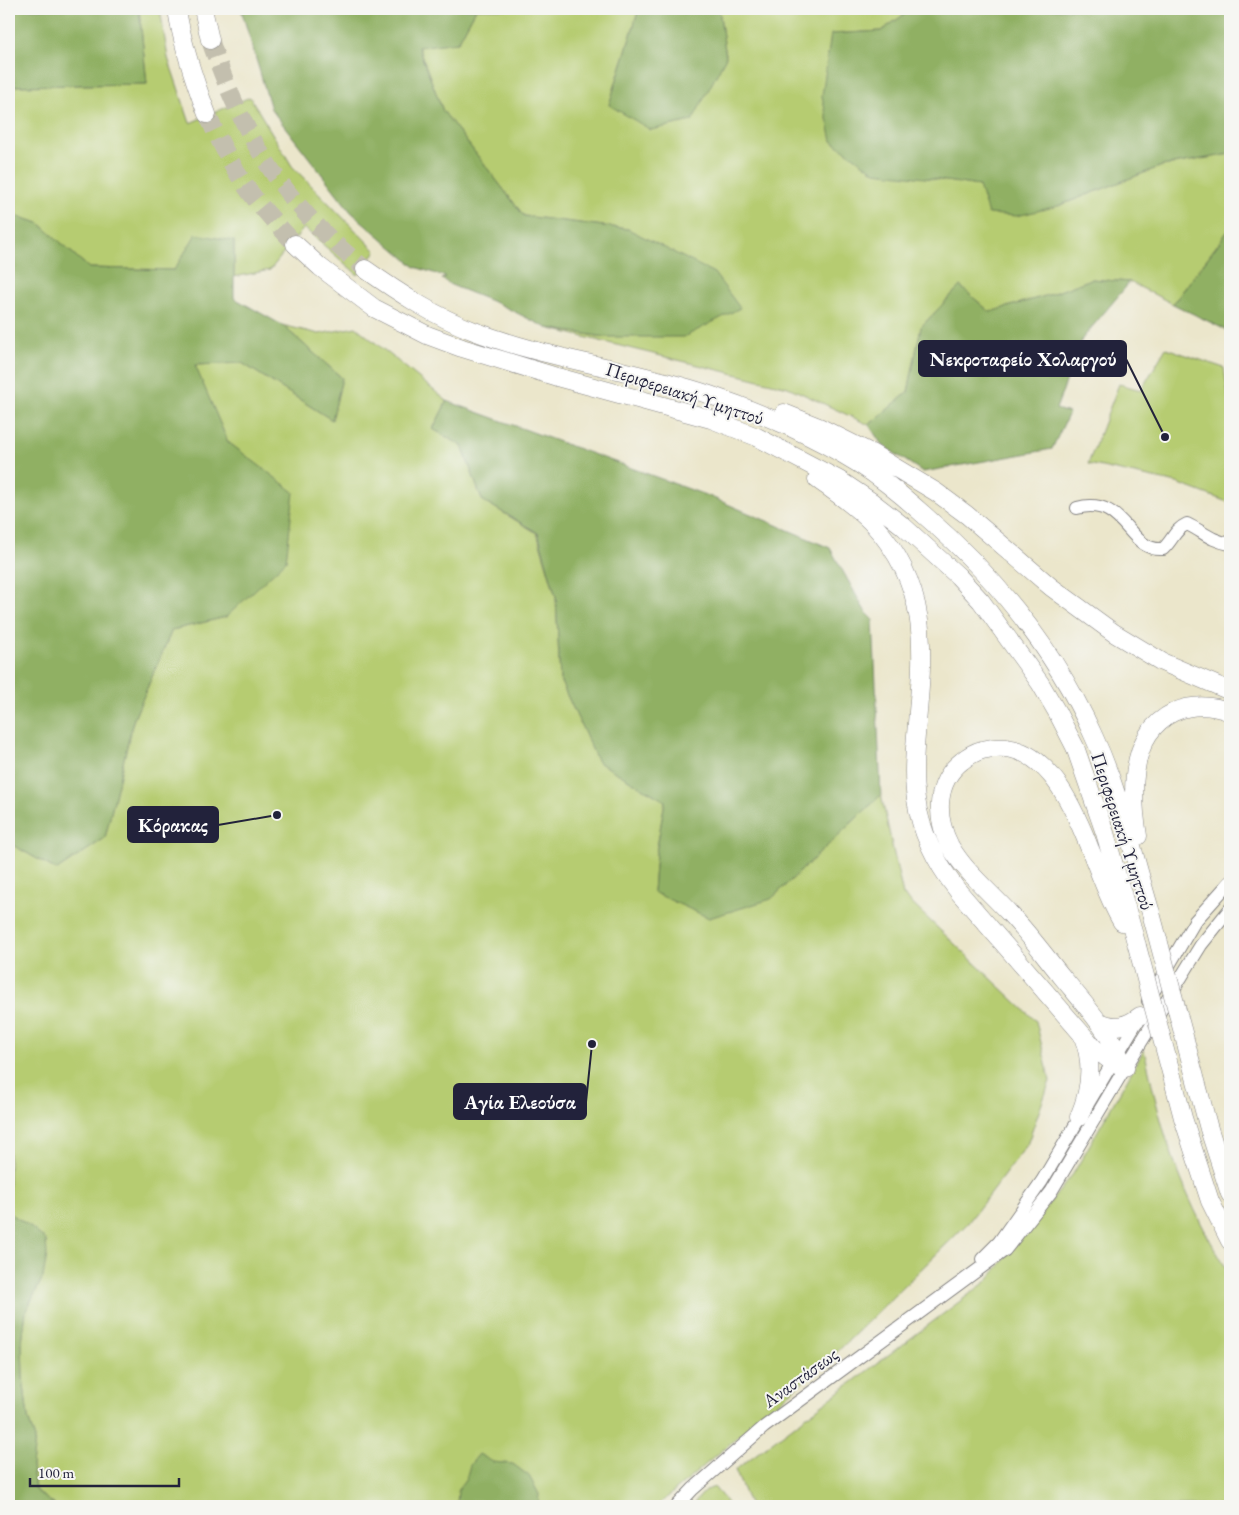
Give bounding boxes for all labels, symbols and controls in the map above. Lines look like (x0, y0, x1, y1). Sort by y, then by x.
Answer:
callout: Νεκροταφείο Χολαργού (919, 341, 1126, 376)
text: Νεκροταφείο Χολαργού (930, 346, 1116, 372)
street label: Περιφερειακή Υμηττού (603, 356, 767, 431)
street label: Περιφερειακή Υμηττού (1085, 749, 1160, 913)
callout: Κόρακας (128, 807, 218, 842)
text: Κόρακας (138, 812, 208, 838)
callout: Αγία Ελεούσα (454, 1084, 586, 1119)
text: Αγία Ελεούσα (463, 1089, 577, 1115)
street label: Αναστάσεως (757, 1342, 843, 1414)
scale bar (30, 1455, 179, 1487)
text: 100 m (38, 1463, 75, 1482)

